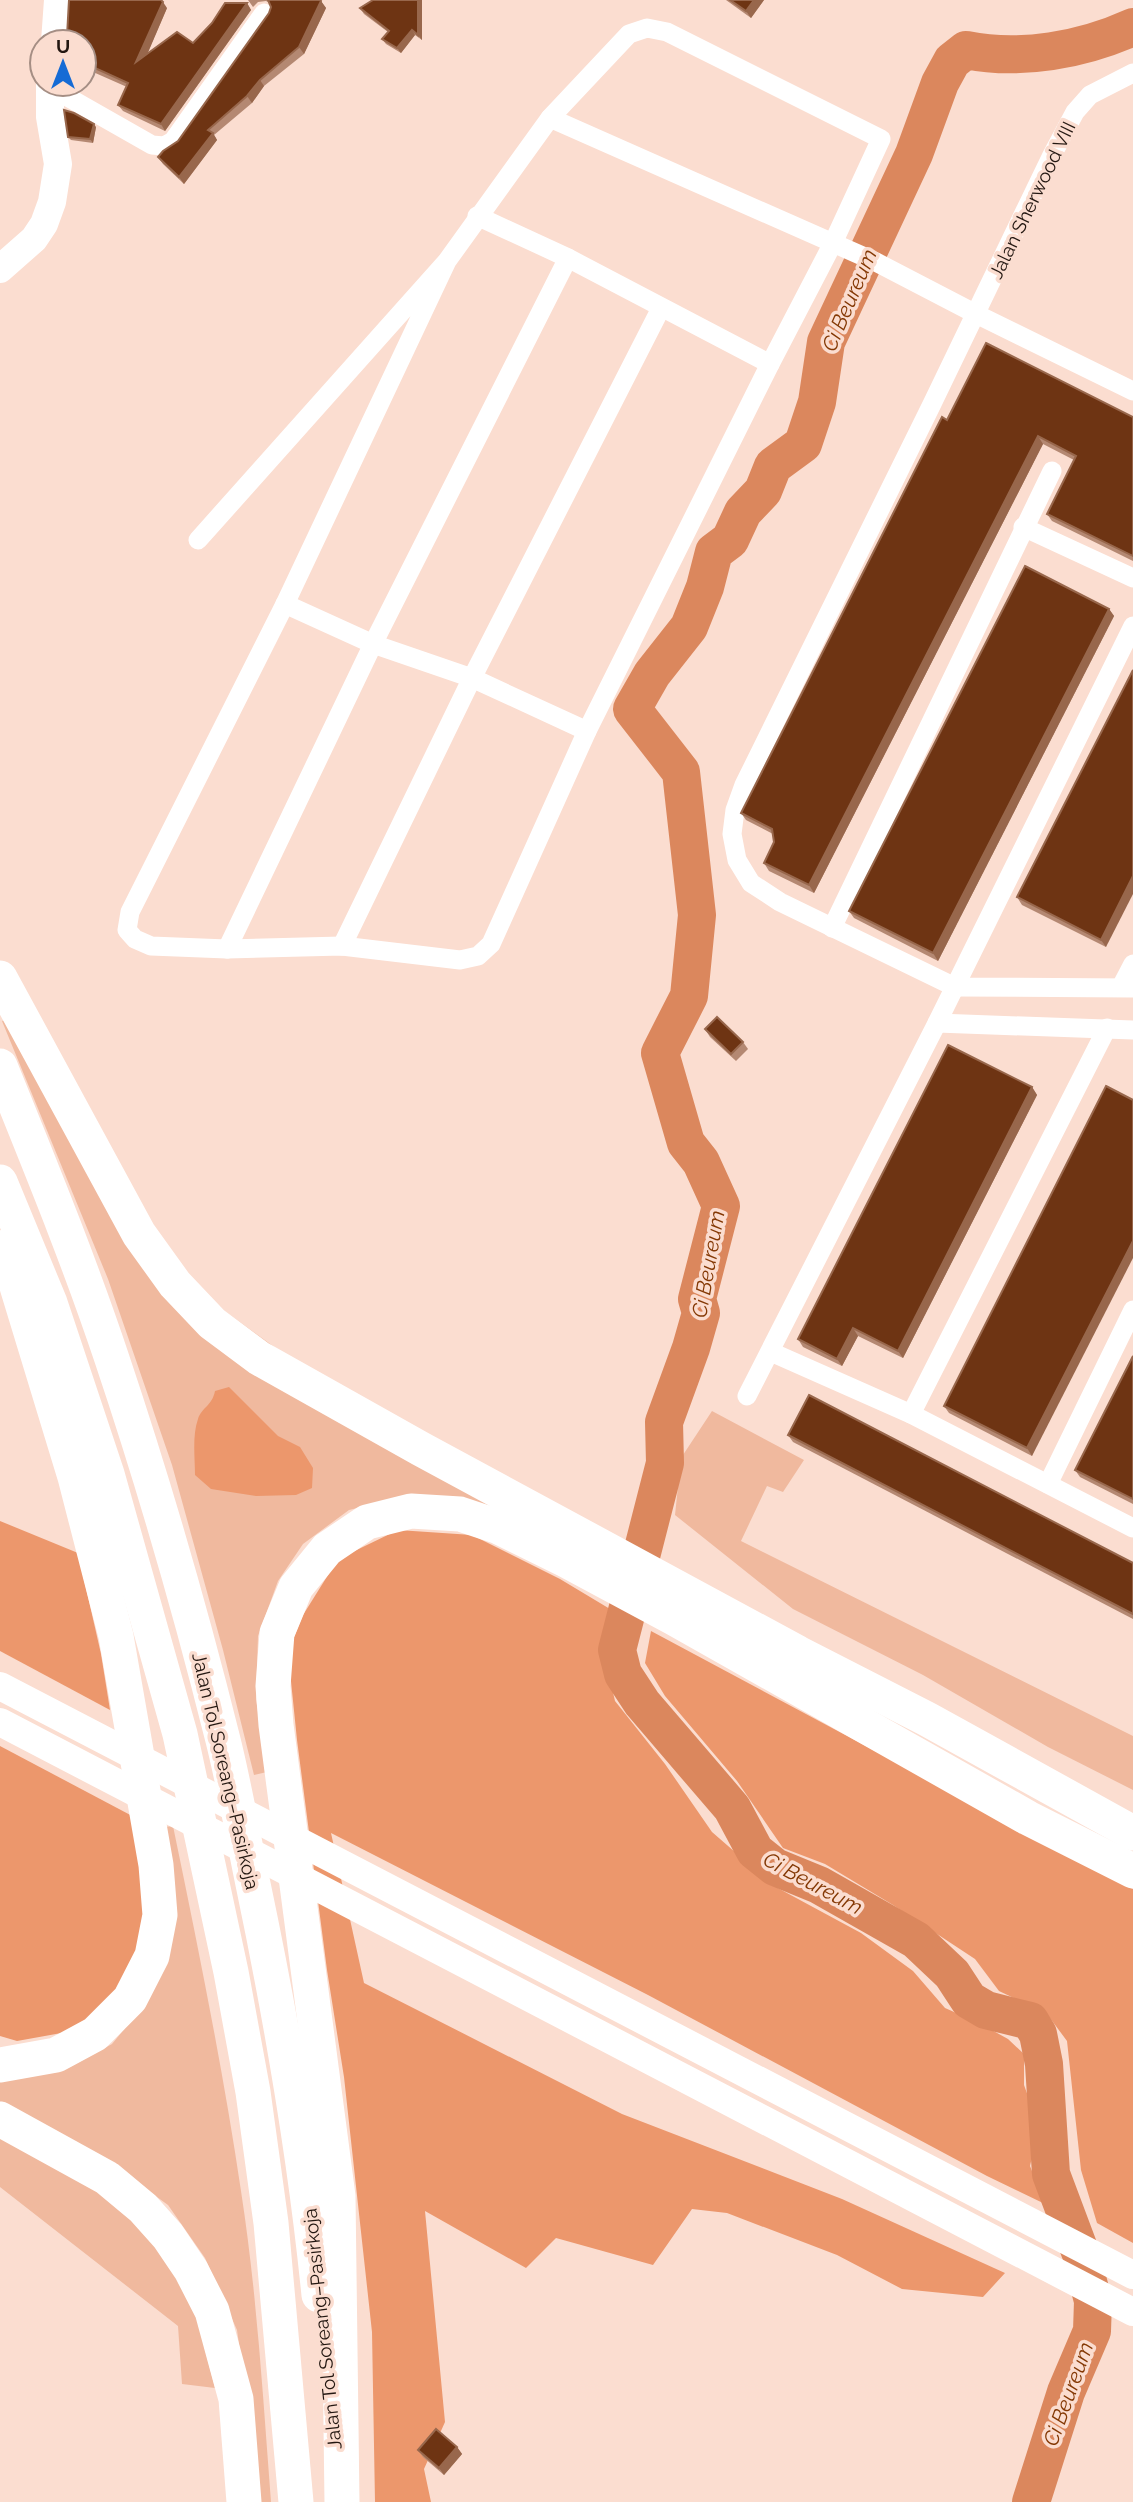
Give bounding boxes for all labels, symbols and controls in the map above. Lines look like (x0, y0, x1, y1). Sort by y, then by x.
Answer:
north arrow (28, 28, 98, 98)
text: U (56, 35, 70, 57)
street label: Jalan Sherwood VIII (984, 118, 1080, 282)
water label: Ci Beureum (816, 245, 882, 355)
water label: Ci Beureum (686, 1208, 730, 1320)
street label: Jalan Tol Soreang–Pasirkoja (188, 1650, 264, 1892)
water label: Ci Beureum (759, 1846, 867, 1920)
street label: Jalan Tol Soreang–Pasirkoja (298, 2207, 346, 2451)
water label: Ci Beureum (1038, 2339, 1098, 2449)

